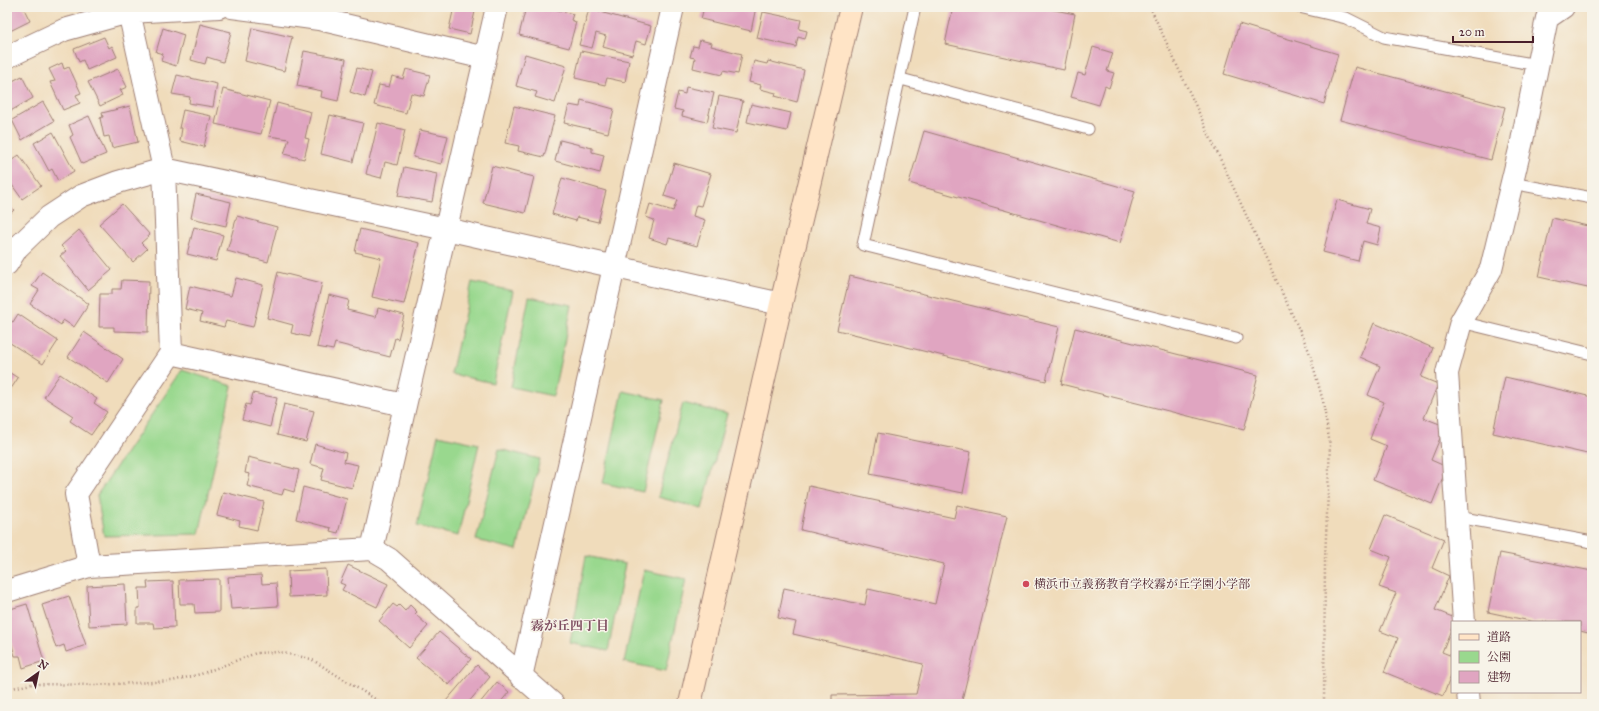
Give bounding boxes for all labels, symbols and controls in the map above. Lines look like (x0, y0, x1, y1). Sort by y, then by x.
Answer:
scale bar (1453, 18, 1533, 44)
text: 20 m (1459, 25, 1485, 39)
place label: 横浜市立義務教育学校霧が丘学園小学部 (1034, 577, 1250, 591)
marker: 横浜市立義務教育学校霧が丘学園小学部 (1021, 579, 1031, 589)
district label: 霧が丘四丁目 (531, 618, 609, 634)
legend (1451, 621, 1581, 693)
text: 道路 (1487, 630, 1511, 644)
text: 公園 (1487, 650, 1511, 664)
north arrow (18, 653, 58, 693)
text: N (36, 657, 51, 673)
text: 建物 (1487, 670, 1511, 684)

